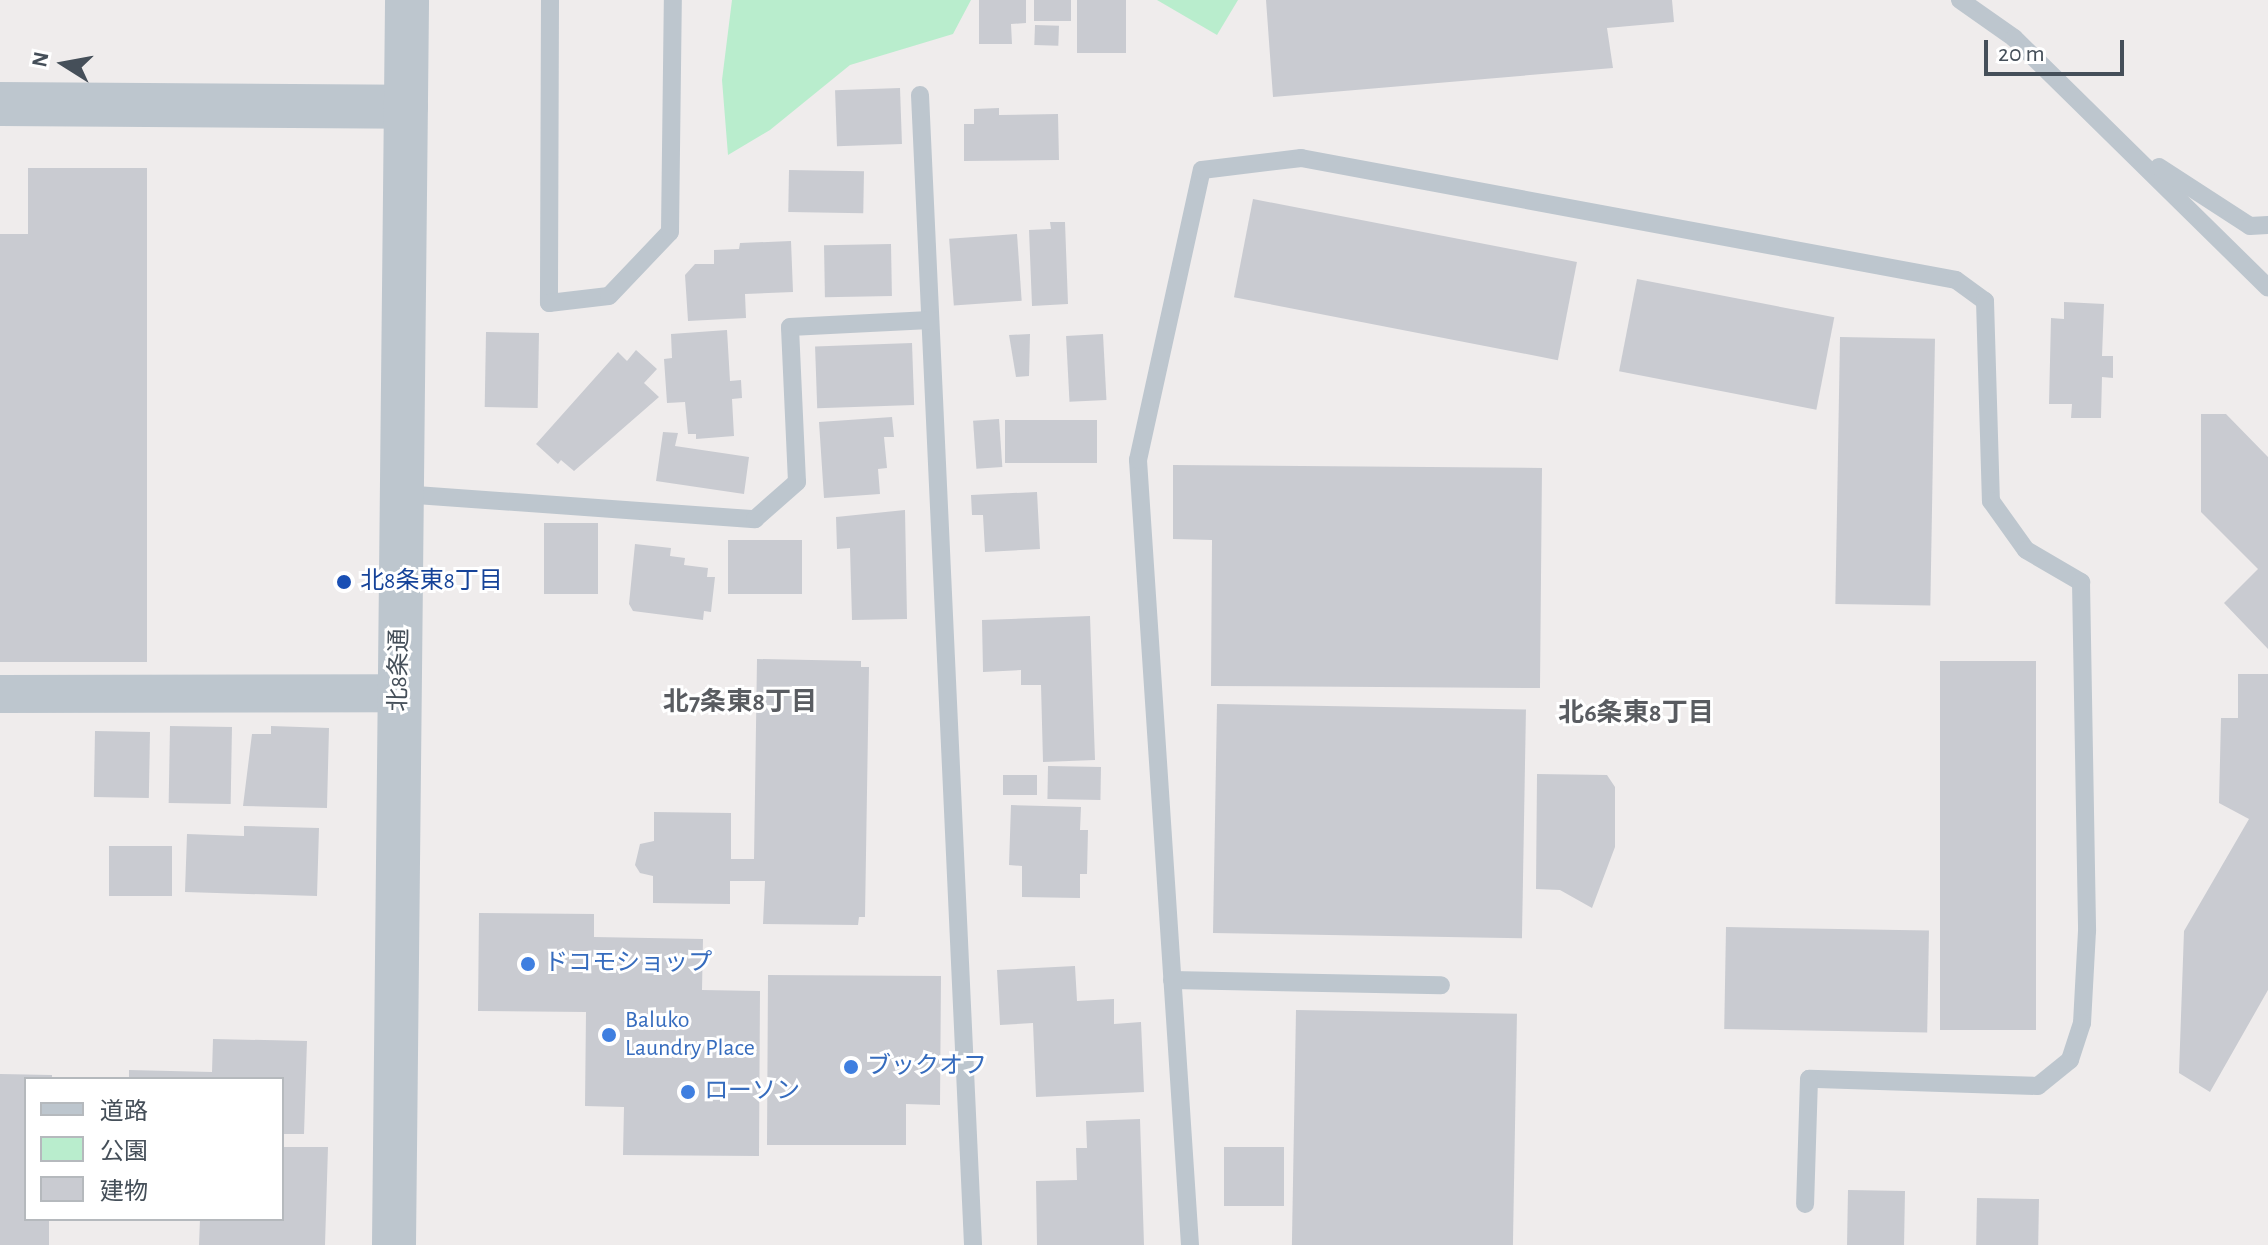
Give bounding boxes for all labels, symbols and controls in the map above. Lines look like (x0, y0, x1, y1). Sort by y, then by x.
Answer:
north arrow (24, 24, 104, 104)
scale bar (1988, 24, 2128, 74)
text: 20 m (1998, 42, 2045, 66)
text: N (28, 50, 53, 69)
place label: 北8条東8丁目 (360, 568, 503, 596)
marker: 北8条東8丁目 (335, 573, 353, 591)
street label: 北8条通 (385, 628, 415, 712)
district label: 北7条東8丁目 (663, 687, 817, 719)
district label: 北6条東8丁目 (1558, 698, 1714, 730)
place label: ドコモショップ (544, 950, 712, 978)
marker: ドコモショップ (519, 955, 537, 973)
place label: Baluko Laundry Place (625, 1007, 755, 1063)
marker: Baluko Laundry Place (600, 1026, 618, 1044)
place label: ブックオフ (867, 1053, 987, 1081)
marker: ブックオフ (842, 1058, 860, 1076)
legend (24, 1077, 284, 1221)
place label: ローソン (704, 1078, 800, 1106)
marker: ローソン (679, 1083, 697, 1101)
text: 道路 (100, 1100, 148, 1124)
text: 公園 (100, 1140, 148, 1164)
text: 建物 (100, 1180, 148, 1204)

